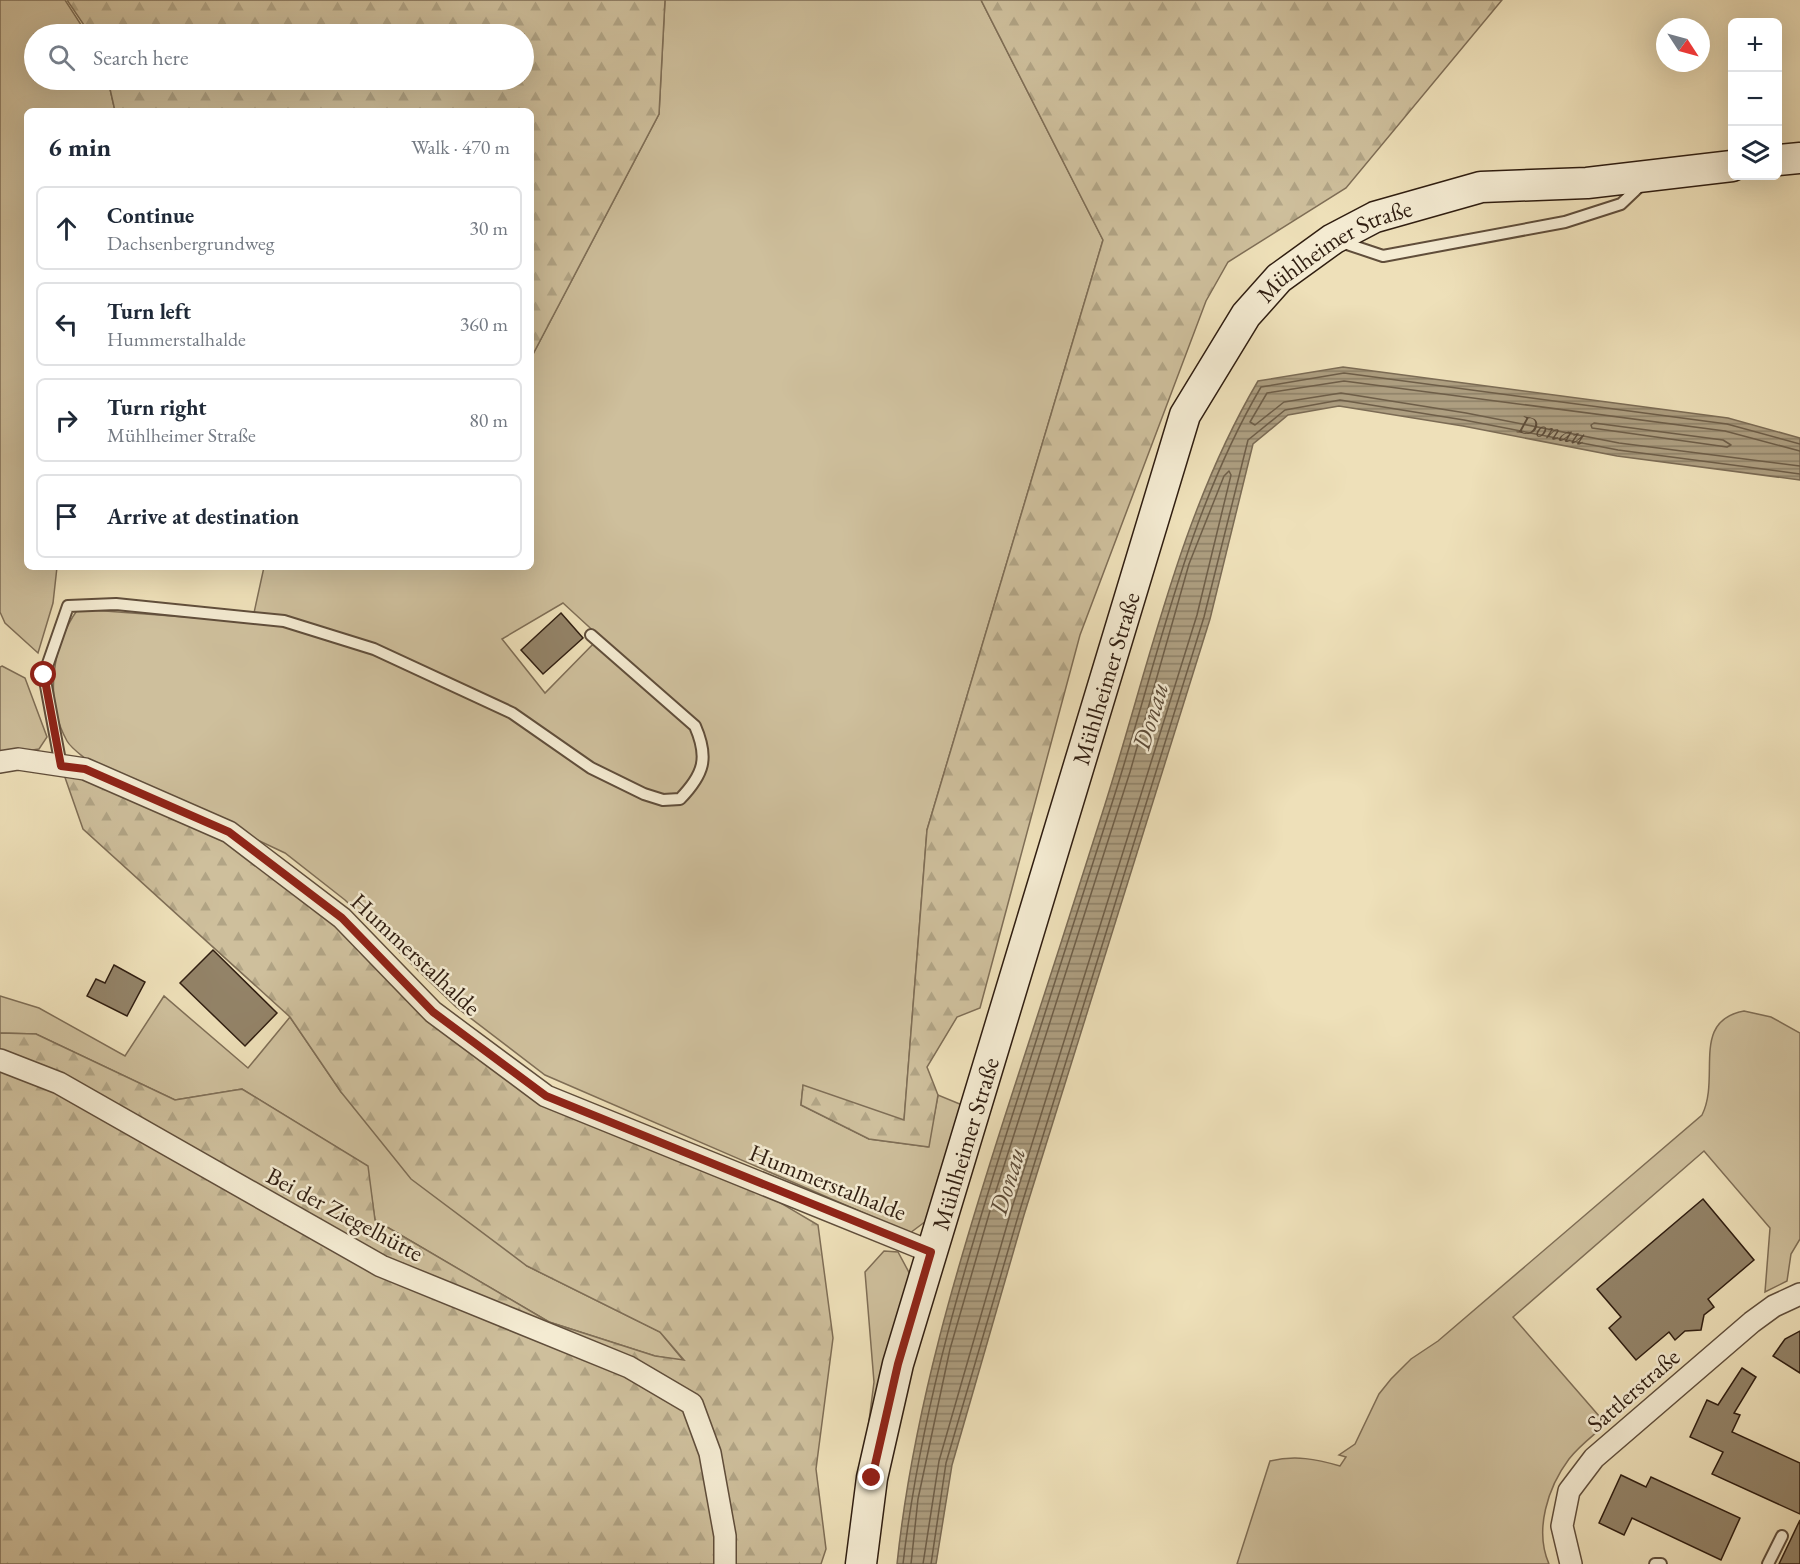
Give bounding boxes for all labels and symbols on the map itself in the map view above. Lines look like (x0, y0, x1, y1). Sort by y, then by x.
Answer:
north arrow (1656, 18, 1710, 72)
street label: Mühlheimer Straße (1249, 192, 1415, 309)
water label: Donau (1514, 406, 1589, 453)
street label: Mühlheimer Straße (1065, 588, 1146, 768)
route start (30, 661, 56, 687)
water label: Donau (1123, 678, 1176, 755)
street label: Hummerstalhalde (344, 886, 488, 1022)
street label: Mühlheimer Straße (924, 1053, 1005, 1234)
street label: Hummerstalhalde (745, 1136, 911, 1228)
water label: Donau (980, 1143, 1033, 1220)
street label: Bei der Ziegelhütte (261, 1160, 429, 1268)
street label: Sattlerstraße (1580, 1341, 1686, 1439)
route end (858, 1464, 884, 1490)

